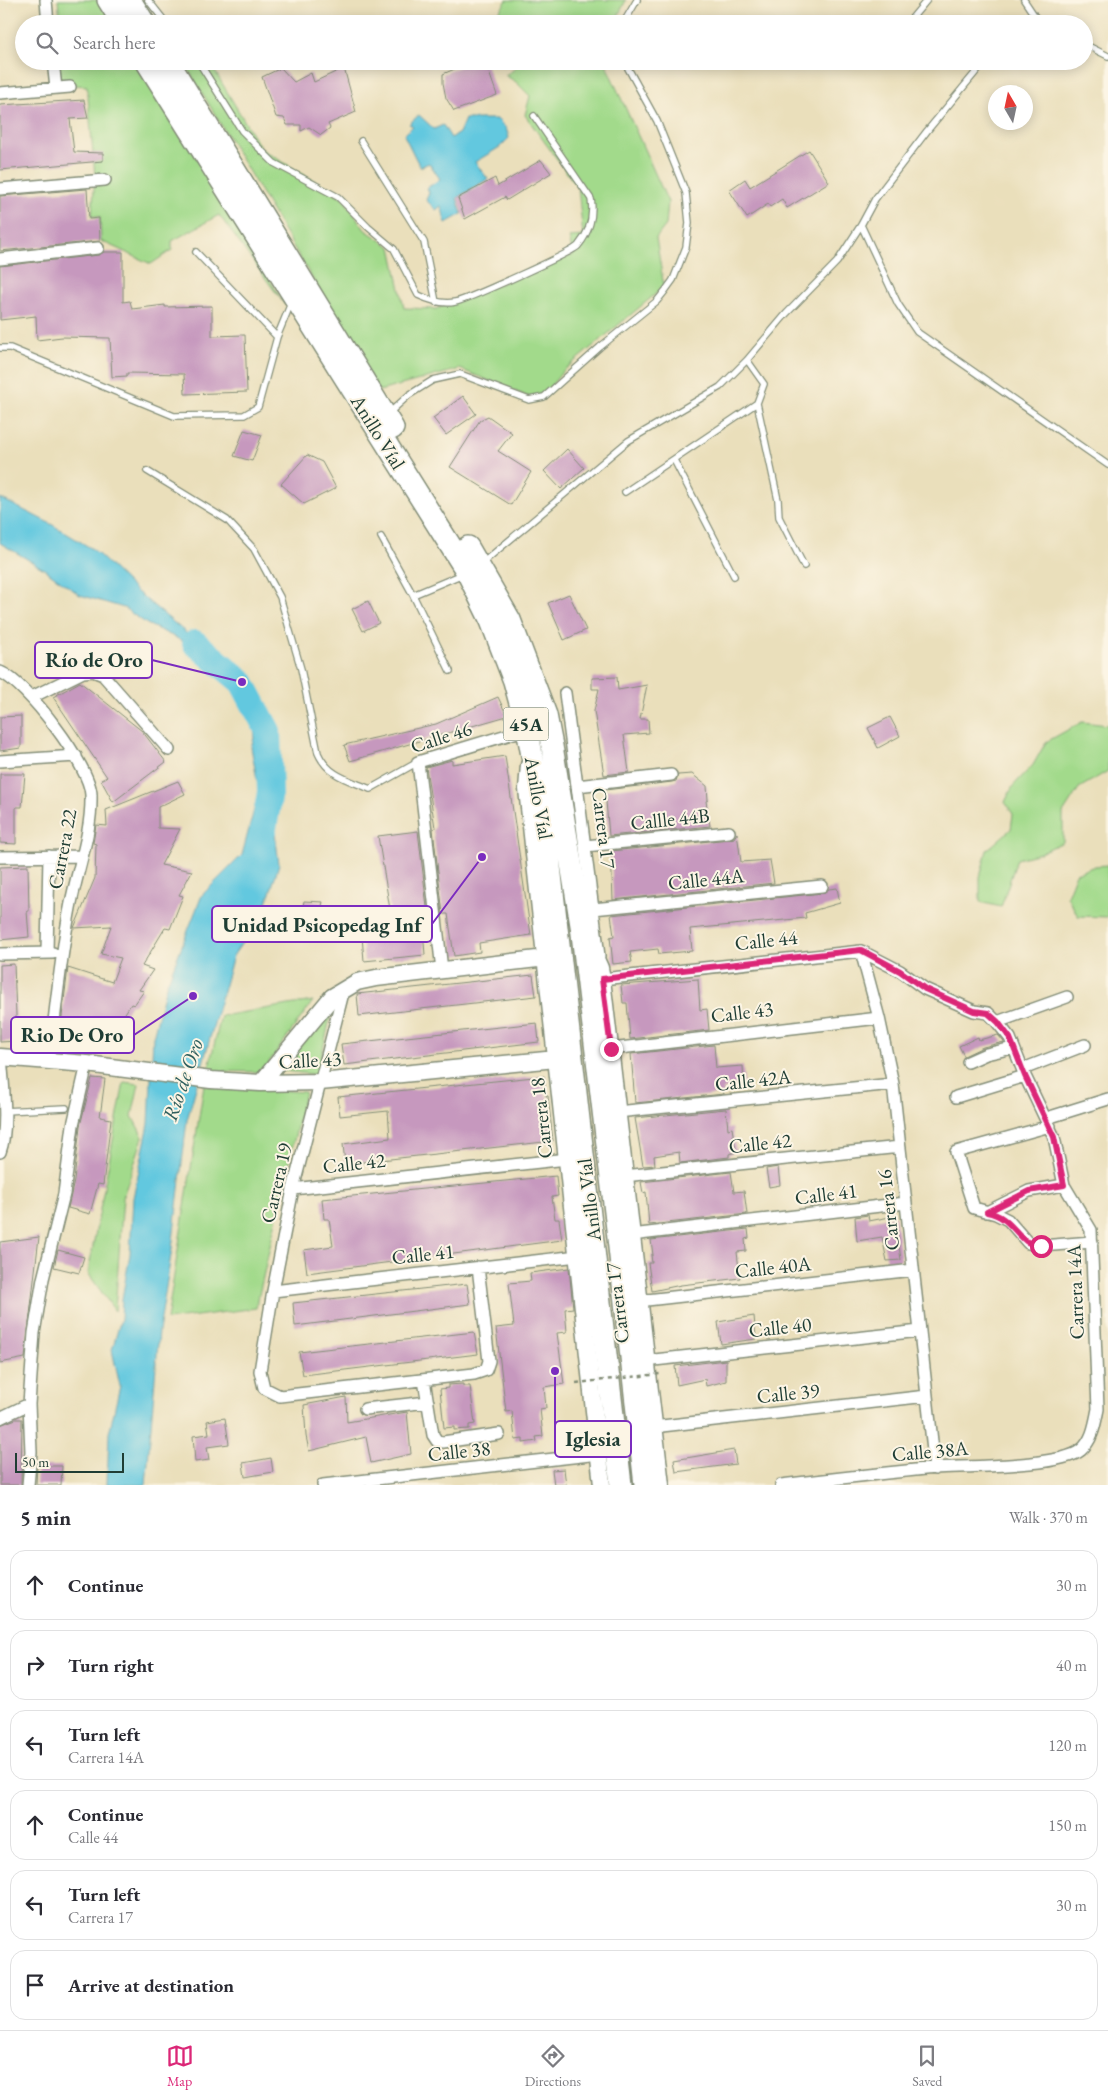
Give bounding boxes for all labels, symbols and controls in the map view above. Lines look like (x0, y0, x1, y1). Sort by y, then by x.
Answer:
search box (15, 15, 1093, 70)
icon: search (33, 29, 61, 57)
text: Search here (73, 30, 155, 55)
north arrow (988, 85, 1033, 130)
street label: Anillo Víal (344, 389, 411, 474)
callout: Río de Oro (35, 642, 152, 678)
text: Río de Oro (45, 646, 143, 673)
road number: 45A (504, 708, 548, 741)
street label: Calle 46 (407, 715, 475, 759)
street label: Anillo Víal (519, 754, 559, 842)
street label: Carrera 17 (586, 786, 622, 870)
street label: Callle 44B (629, 802, 711, 836)
street label: Carrera 22 (41, 806, 83, 891)
street label: Calle 44A (667, 862, 746, 896)
callout: Unidad Psicopedag Inf (212, 906, 432, 942)
text: Unidad Psicopedag Inf (222, 911, 424, 938)
street label: Calle 44 (733, 924, 799, 956)
street label: Calle 43 (709, 995, 775, 1029)
callout: Rio De Oro (11, 1017, 134, 1053)
text: Rio De Oro (21, 1021, 124, 1048)
water label: Río de Oro (156, 1035, 209, 1124)
route end (600, 1038, 623, 1061)
street label: Calle 43 (278, 1045, 342, 1075)
street label: Calle 42A (714, 1063, 793, 1097)
street label: Carrera 18 (524, 1076, 558, 1160)
street label: Calle 42 (727, 1127, 793, 1159)
street label: Carrera 19 (254, 1140, 298, 1225)
street label: Calle 42 (321, 1147, 387, 1179)
street label: Anillo Víal (571, 1157, 607, 1244)
street label: Carrera 16 (871, 1168, 905, 1252)
street label: Calle 41 (793, 1177, 859, 1211)
route start (1030, 1235, 1053, 1258)
street label: Calle 41 (390, 1238, 456, 1270)
street label: Carrera 14A (1060, 1244, 1090, 1340)
street label: Calle 40A (734, 1250, 813, 1284)
street label: Carrera 17 (599, 1261, 635, 1345)
street label: Calle 40 (747, 1311, 813, 1343)
street label: Calle 39 (755, 1377, 821, 1409)
callout: Iglesia (555, 1421, 631, 1457)
text: Iglesia (565, 1425, 622, 1452)
street label: Calle 38 (426, 1435, 492, 1467)
street label: Calle 38A (891, 1435, 969, 1467)
scale bar (15, 1450, 124, 1473)
text: 50 m (22, 1453, 49, 1471)
text: 5 min (20, 1504, 71, 1531)
text: Walk · 370 m (1009, 1507, 1088, 1528)
icon: ahead (21, 1571, 49, 1599)
text: Continue (68, 1573, 143, 1598)
text: 30 m (1056, 1575, 1087, 1596)
icon: right (21, 1651, 49, 1679)
text: Turn right (68, 1653, 154, 1678)
text: 40 m (1056, 1655, 1087, 1676)
text: Turn left (68, 1722, 140, 1747)
icon: left (21, 1731, 49, 1759)
text: 120 m (1048, 1735, 1087, 1756)
text: Carrera 14A (68, 1747, 144, 1768)
text: Continue (68, 1802, 143, 1827)
icon: ahead (21, 1811, 49, 1839)
text: 150 m (1048, 1815, 1087, 1836)
text: Calle 44 (68, 1827, 118, 1848)
text: Turn left (68, 1882, 140, 1907)
icon: left (21, 1891, 49, 1919)
text: 30 m (1056, 1895, 1087, 1916)
text: Carrera 17 (68, 1907, 133, 1928)
icon: arrive (21, 1971, 49, 1999)
text: Arrive at destination (68, 1973, 234, 1998)
tab: Map (166, 2042, 194, 2090)
tab: Directions (525, 2042, 581, 2090)
tab: Saved (912, 2042, 942, 2090)

